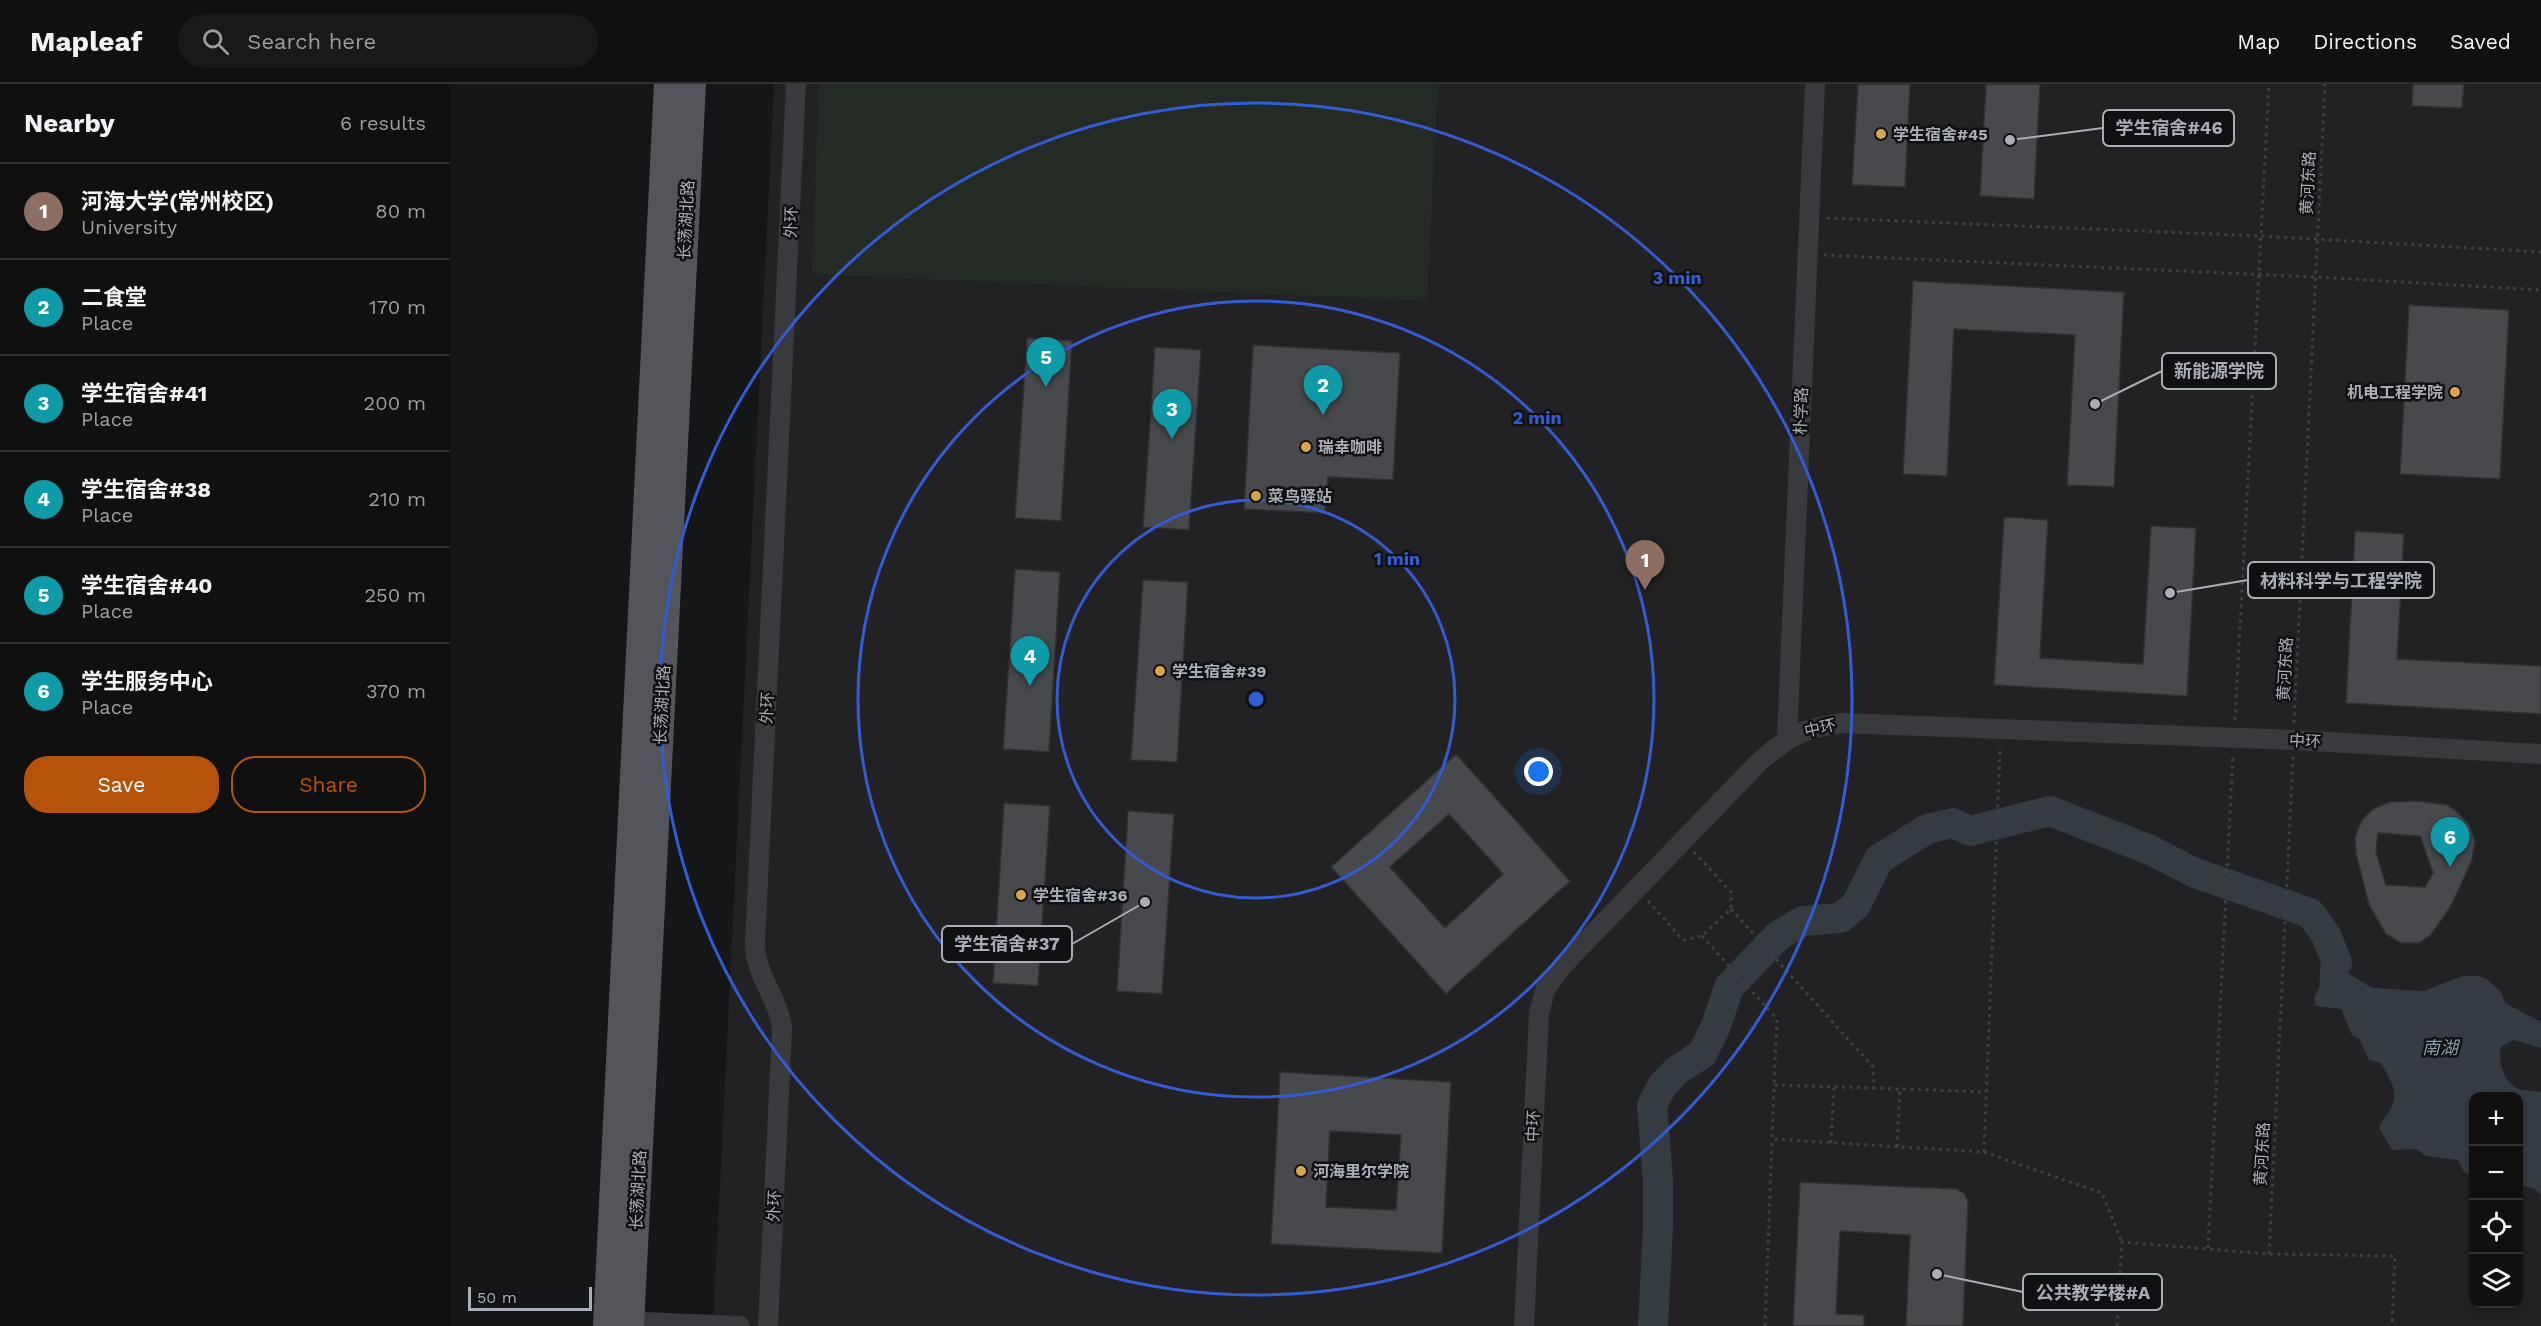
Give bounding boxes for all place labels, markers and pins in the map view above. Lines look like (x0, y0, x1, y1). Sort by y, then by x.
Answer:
callout: 学生宿舍#46 (2103, 110, 2234, 146)
place label: 学生宿舍#45 (1893, 125, 1988, 144)
marker: 学生宿舍#45 (1874, 127, 1888, 141)
pin: 5 (1026, 338, 1066, 387)
callout: 新能源学院 (2162, 353, 2276, 389)
pin: 2 (1304, 366, 1342, 415)
place label: 机电工程学院 (2347, 383, 2443, 402)
marker: 机电工程学院 (2448, 385, 2462, 399)
pin: 3 (1152, 390, 1192, 439)
place label: 瑞幸咖啡 (1318, 438, 1382, 457)
marker: 瑞幸咖啡 (1299, 440, 1313, 454)
place label: 菜鸟驿站 (1268, 487, 1332, 506)
marker: 菜鸟驿站 (1249, 489, 1263, 503)
pin: 1 (1626, 540, 1664, 590)
callout: 材料科学与工程学院 (2248, 562, 2434, 598)
pin: 4 (1010, 636, 1050, 686)
place label: 学生宿舍#39 (1172, 662, 1266, 681)
marker: 学生宿舍#39 (1153, 664, 1167, 678)
centre of rings (1246, 689, 1266, 709)
pin: 6 (2430, 818, 2470, 867)
place label: 学生宿舍#36 (1033, 886, 1127, 905)
marker: 学生宿舍#36 (1014, 888, 1028, 902)
callout: 学生宿舍#37 (942, 926, 1072, 962)
place label: 河海里尔学院 (1313, 1162, 1409, 1181)
marker: 河海里尔学院 (1294, 1164, 1308, 1178)
callout: 公共教学楼#A (2023, 1274, 2162, 1310)

